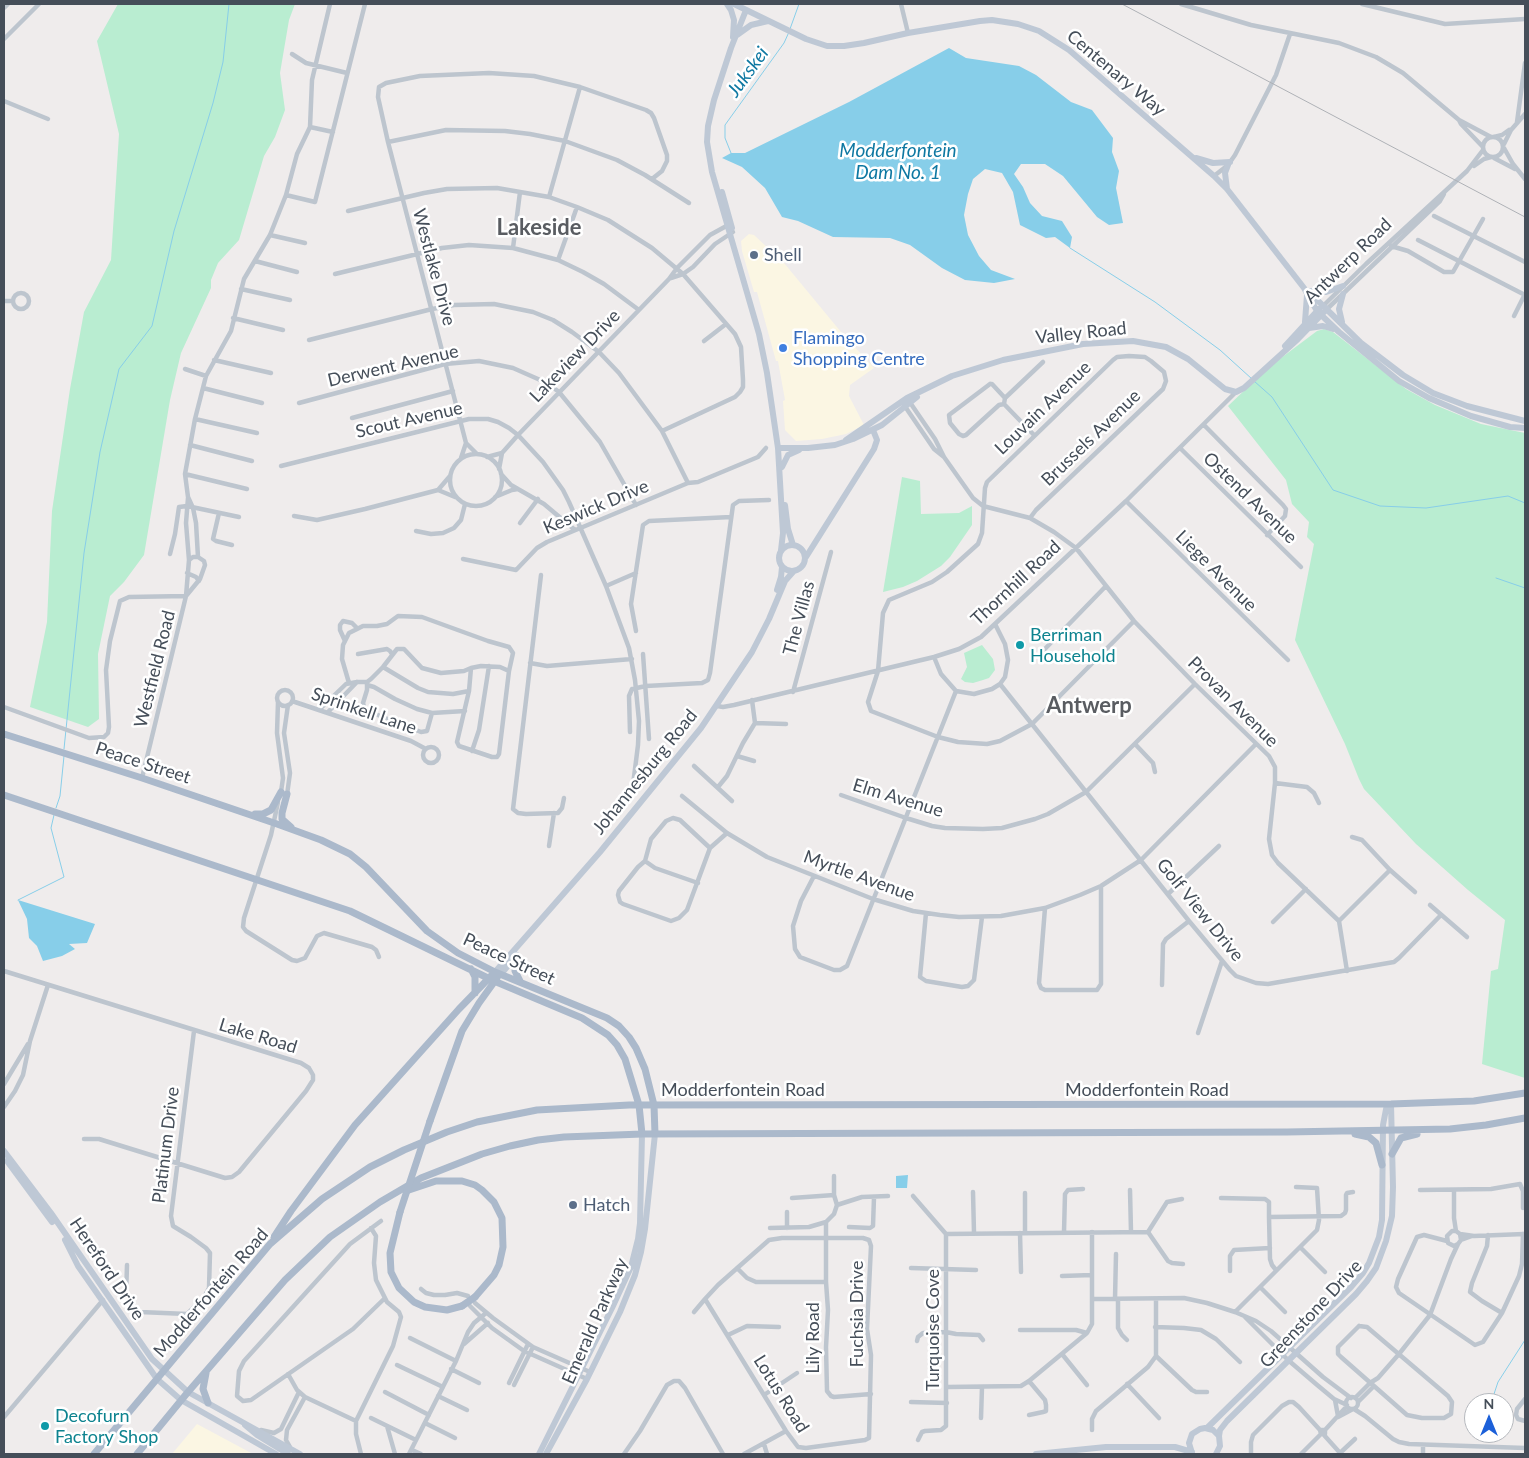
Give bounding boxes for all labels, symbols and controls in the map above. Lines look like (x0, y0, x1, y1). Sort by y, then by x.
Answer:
street label: Centenary Way (1062, 25, 1170, 121)
water label: Jukskei (722, 43, 774, 101)
water label: Modderfontein Dam No. 1 (839, 140, 957, 184)
street label: Westlake Drive (408, 206, 460, 328)
street label: Antwerp Road (1300, 214, 1396, 308)
district label: Lakeside (496, 215, 582, 241)
place label: Shell (764, 244, 802, 266)
marker: Shell (748, 249, 760, 261)
street label: Lakeview Drive (525, 305, 625, 407)
street label: Valley Road (1034, 317, 1128, 349)
place label: Flamingo Shopping Centre (793, 327, 925, 369)
street label: Derwent Avenue (325, 340, 461, 392)
marker: Flamingo Shopping Centre (777, 342, 789, 354)
street label: Louvain Avenue (990, 357, 1096, 459)
street label: Brussels Avenue (1037, 385, 1145, 491)
street label: Scout Avenue (353, 397, 465, 443)
street label: Ostend Avenue (1199, 448, 1301, 548)
street label: Keswick Drive (540, 475, 652, 539)
street label: Liege Avenue (1171, 526, 1261, 616)
street label: Thornhill Road (967, 536, 1065, 630)
street label: The Villas (779, 578, 819, 658)
street label: Westfield Road (130, 608, 180, 730)
place label: Berriman Household (1030, 624, 1116, 666)
marker: Berriman Household (1014, 639, 1026, 651)
street label: Provan Avenue (1183, 652, 1283, 752)
street label: Sprinkell Lane (309, 683, 419, 739)
district label: Antwerp (1046, 693, 1132, 719)
street label: Johannesburg Road (588, 705, 702, 839)
street label: Peace Street (93, 737, 193, 789)
street label: Elm Avenue (850, 774, 946, 822)
street label: Myrtle Avenue (800, 846, 918, 906)
street label: Golf View Drive (1152, 854, 1248, 966)
street label: Peace Street (460, 928, 558, 990)
street label: Lake Road (216, 1014, 300, 1058)
street label: Modderfontein Road (661, 1079, 825, 1101)
street label: Modderfontein Road (1065, 1079, 1229, 1101)
street label: Platinum Drive (148, 1085, 184, 1205)
place label: Hatch (583, 1194, 630, 1216)
marker: Hatch (567, 1199, 579, 1211)
street label: Hereford Drive (65, 1214, 149, 1324)
street label: Modderfontein Road (149, 1224, 273, 1362)
street label: Emerald Parkway (557, 1255, 633, 1387)
street label: Greenstone Drive (1255, 1256, 1367, 1372)
street label: Fuchsia Drive (846, 1261, 868, 1367)
street label: Turquoise Cove (922, 1269, 944, 1391)
street label: Lily Road (802, 1302, 824, 1374)
street label: Lotus Road (749, 1351, 813, 1437)
north arrow (1464, 1393, 1514, 1443)
text: N (1484, 1395, 1494, 1412)
place label: Decofurn Factory Shop (55, 1405, 158, 1448)
marker: Decofurn Factory Shop (39, 1420, 51, 1432)

